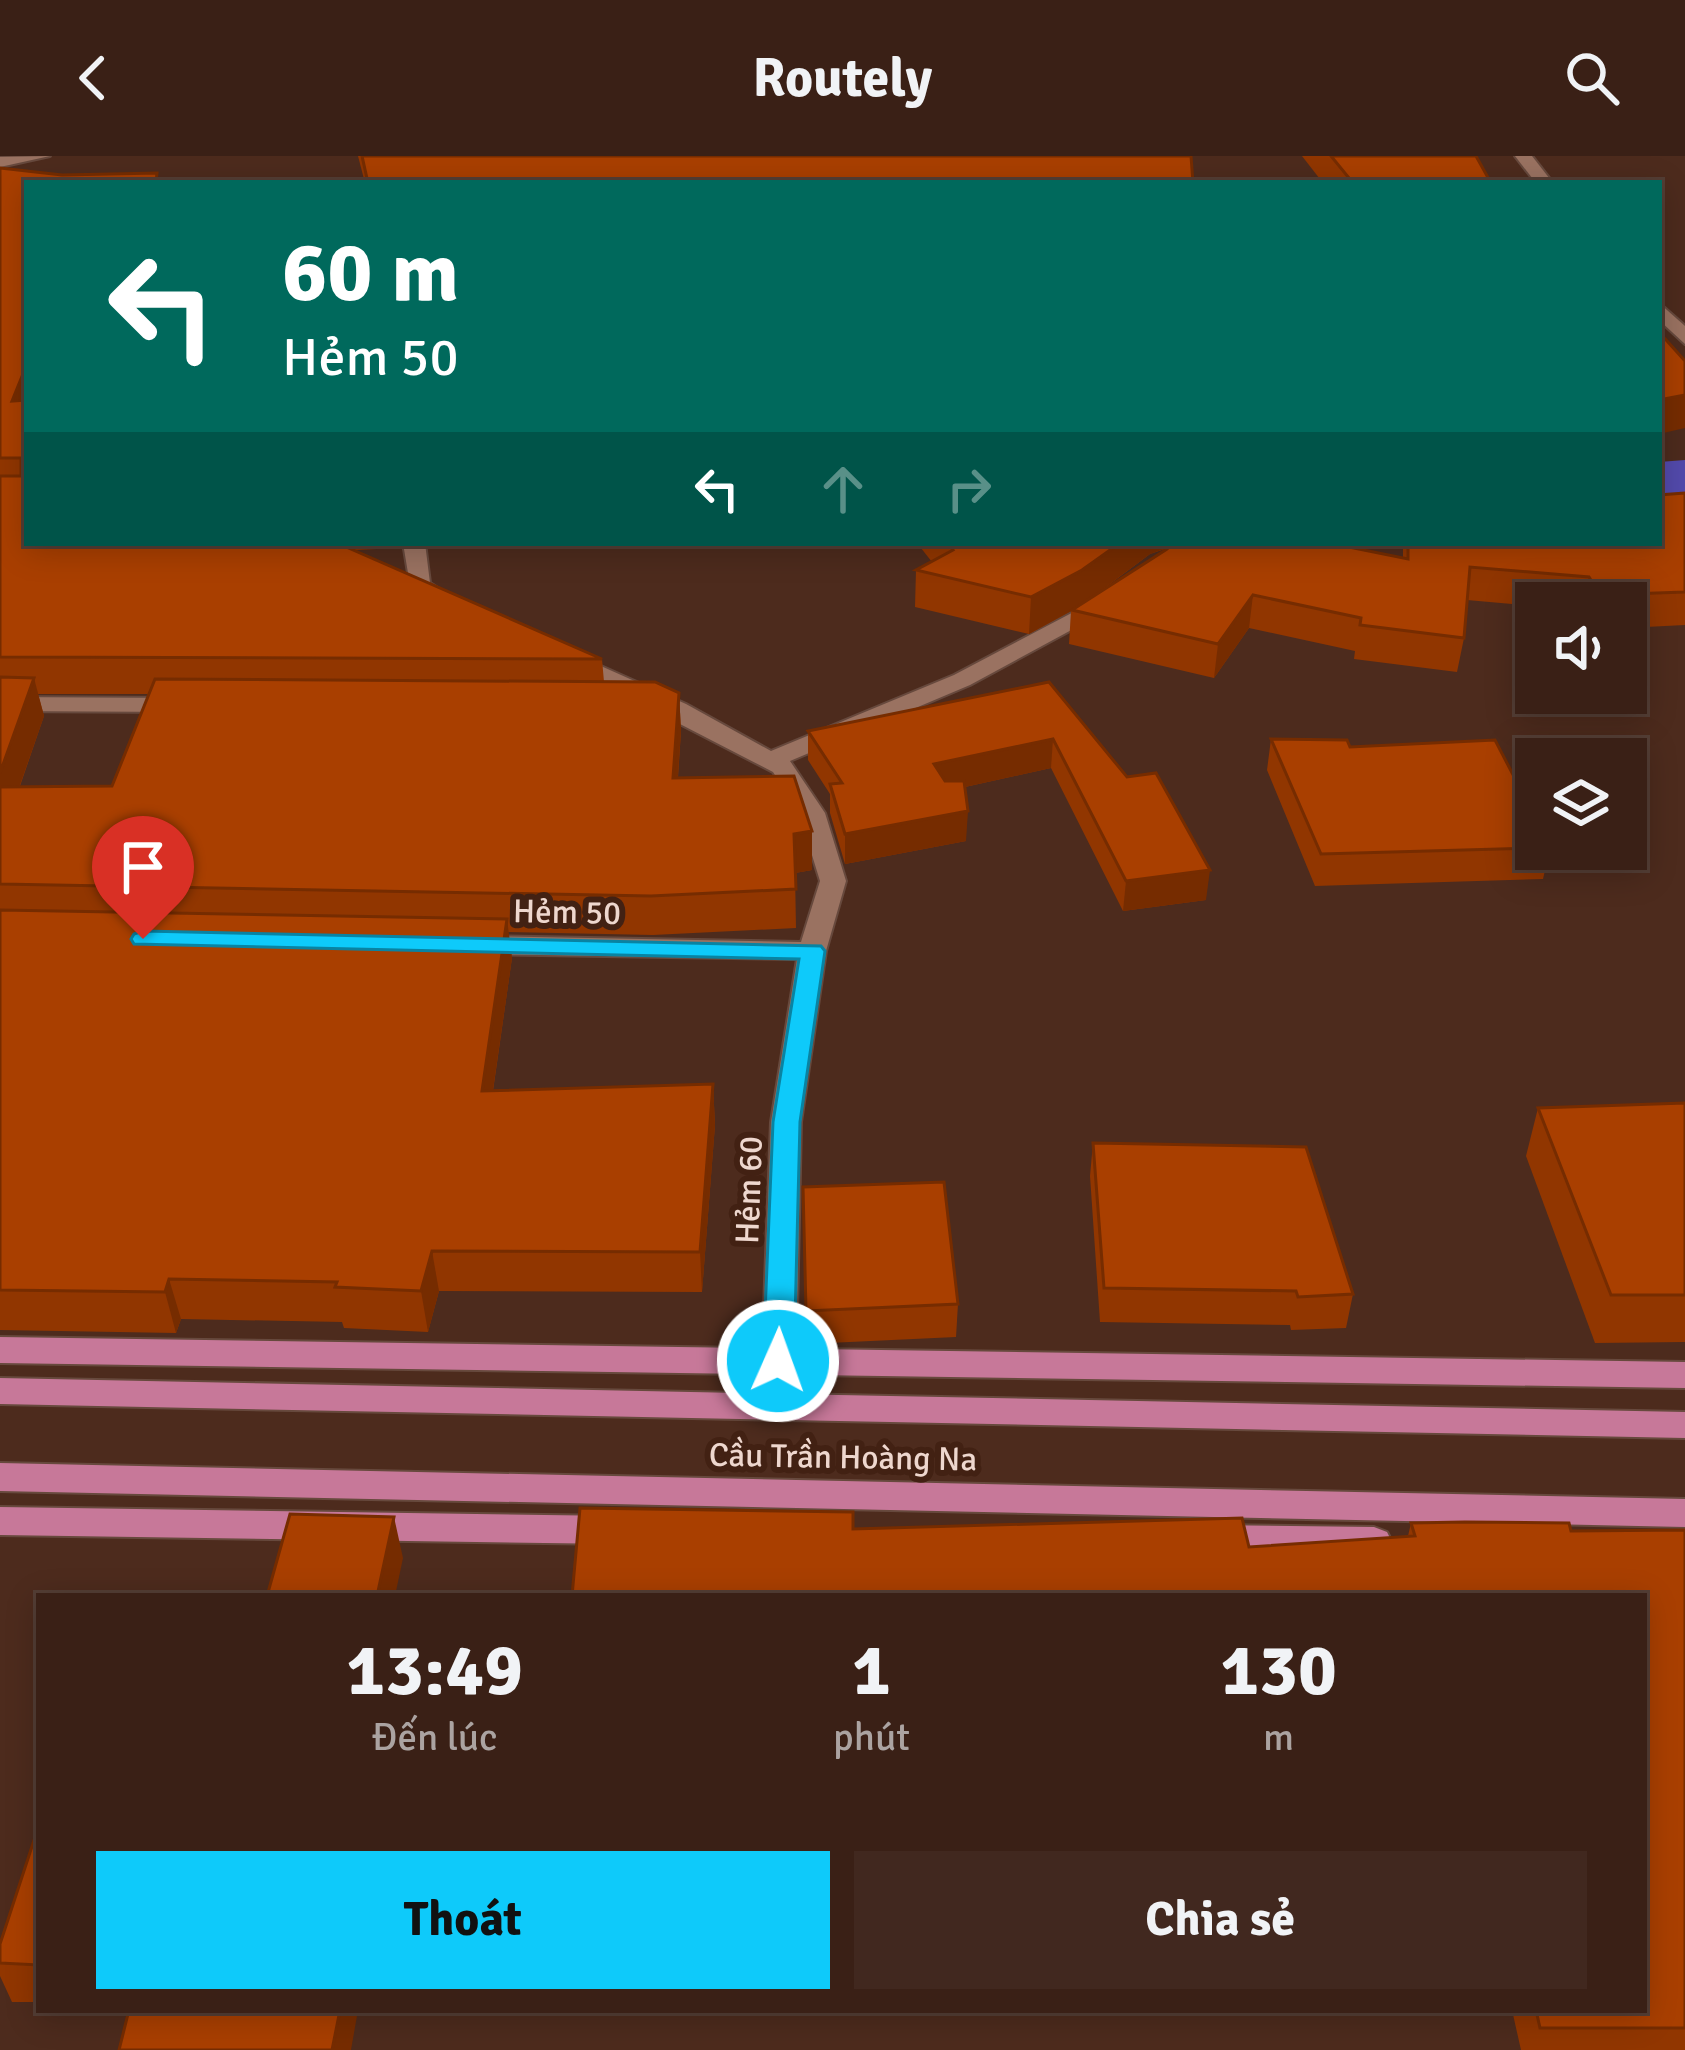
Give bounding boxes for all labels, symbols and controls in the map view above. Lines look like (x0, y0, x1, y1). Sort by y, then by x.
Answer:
icon: back (60, 45, 126, 111)
text: Routely (753, 45, 932, 112)
icon: search (1559, 45, 1625, 111)
text: 60 m (282, 221, 459, 325)
icon: left (84, 228, 240, 384)
text: Hẻm 50 (282, 324, 459, 391)
icon: left (684, 456, 750, 522)
icon: ahead (810, 456, 876, 522)
icon: right (936, 456, 1002, 522)
map controls (1515, 582, 1647, 870)
button: sound (1515, 582, 1647, 714)
button: layers (1515, 738, 1647, 870)
pin (92, 816, 194, 939)
icon: arrive (110, 834, 176, 900)
street label: Hẻm 50 (513, 891, 621, 934)
street label: Hẻm 60 (727, 1135, 772, 1245)
position arrow (715, 1298, 841, 1424)
street label: Cầu Trần Hoàng Na (708, 1435, 977, 1480)
text: 13:49 (346, 1626, 523, 1715)
text: 1 (852, 1626, 891, 1715)
text: 130 (1220, 1626, 1337, 1715)
text: Đến lúc (372, 1713, 497, 1761)
text: phút (833, 1713, 910, 1761)
text: m (1263, 1713, 1294, 1761)
button: Thoát (96, 1851, 830, 1989)
button: Chia sẻ (854, 1851, 1587, 1989)

